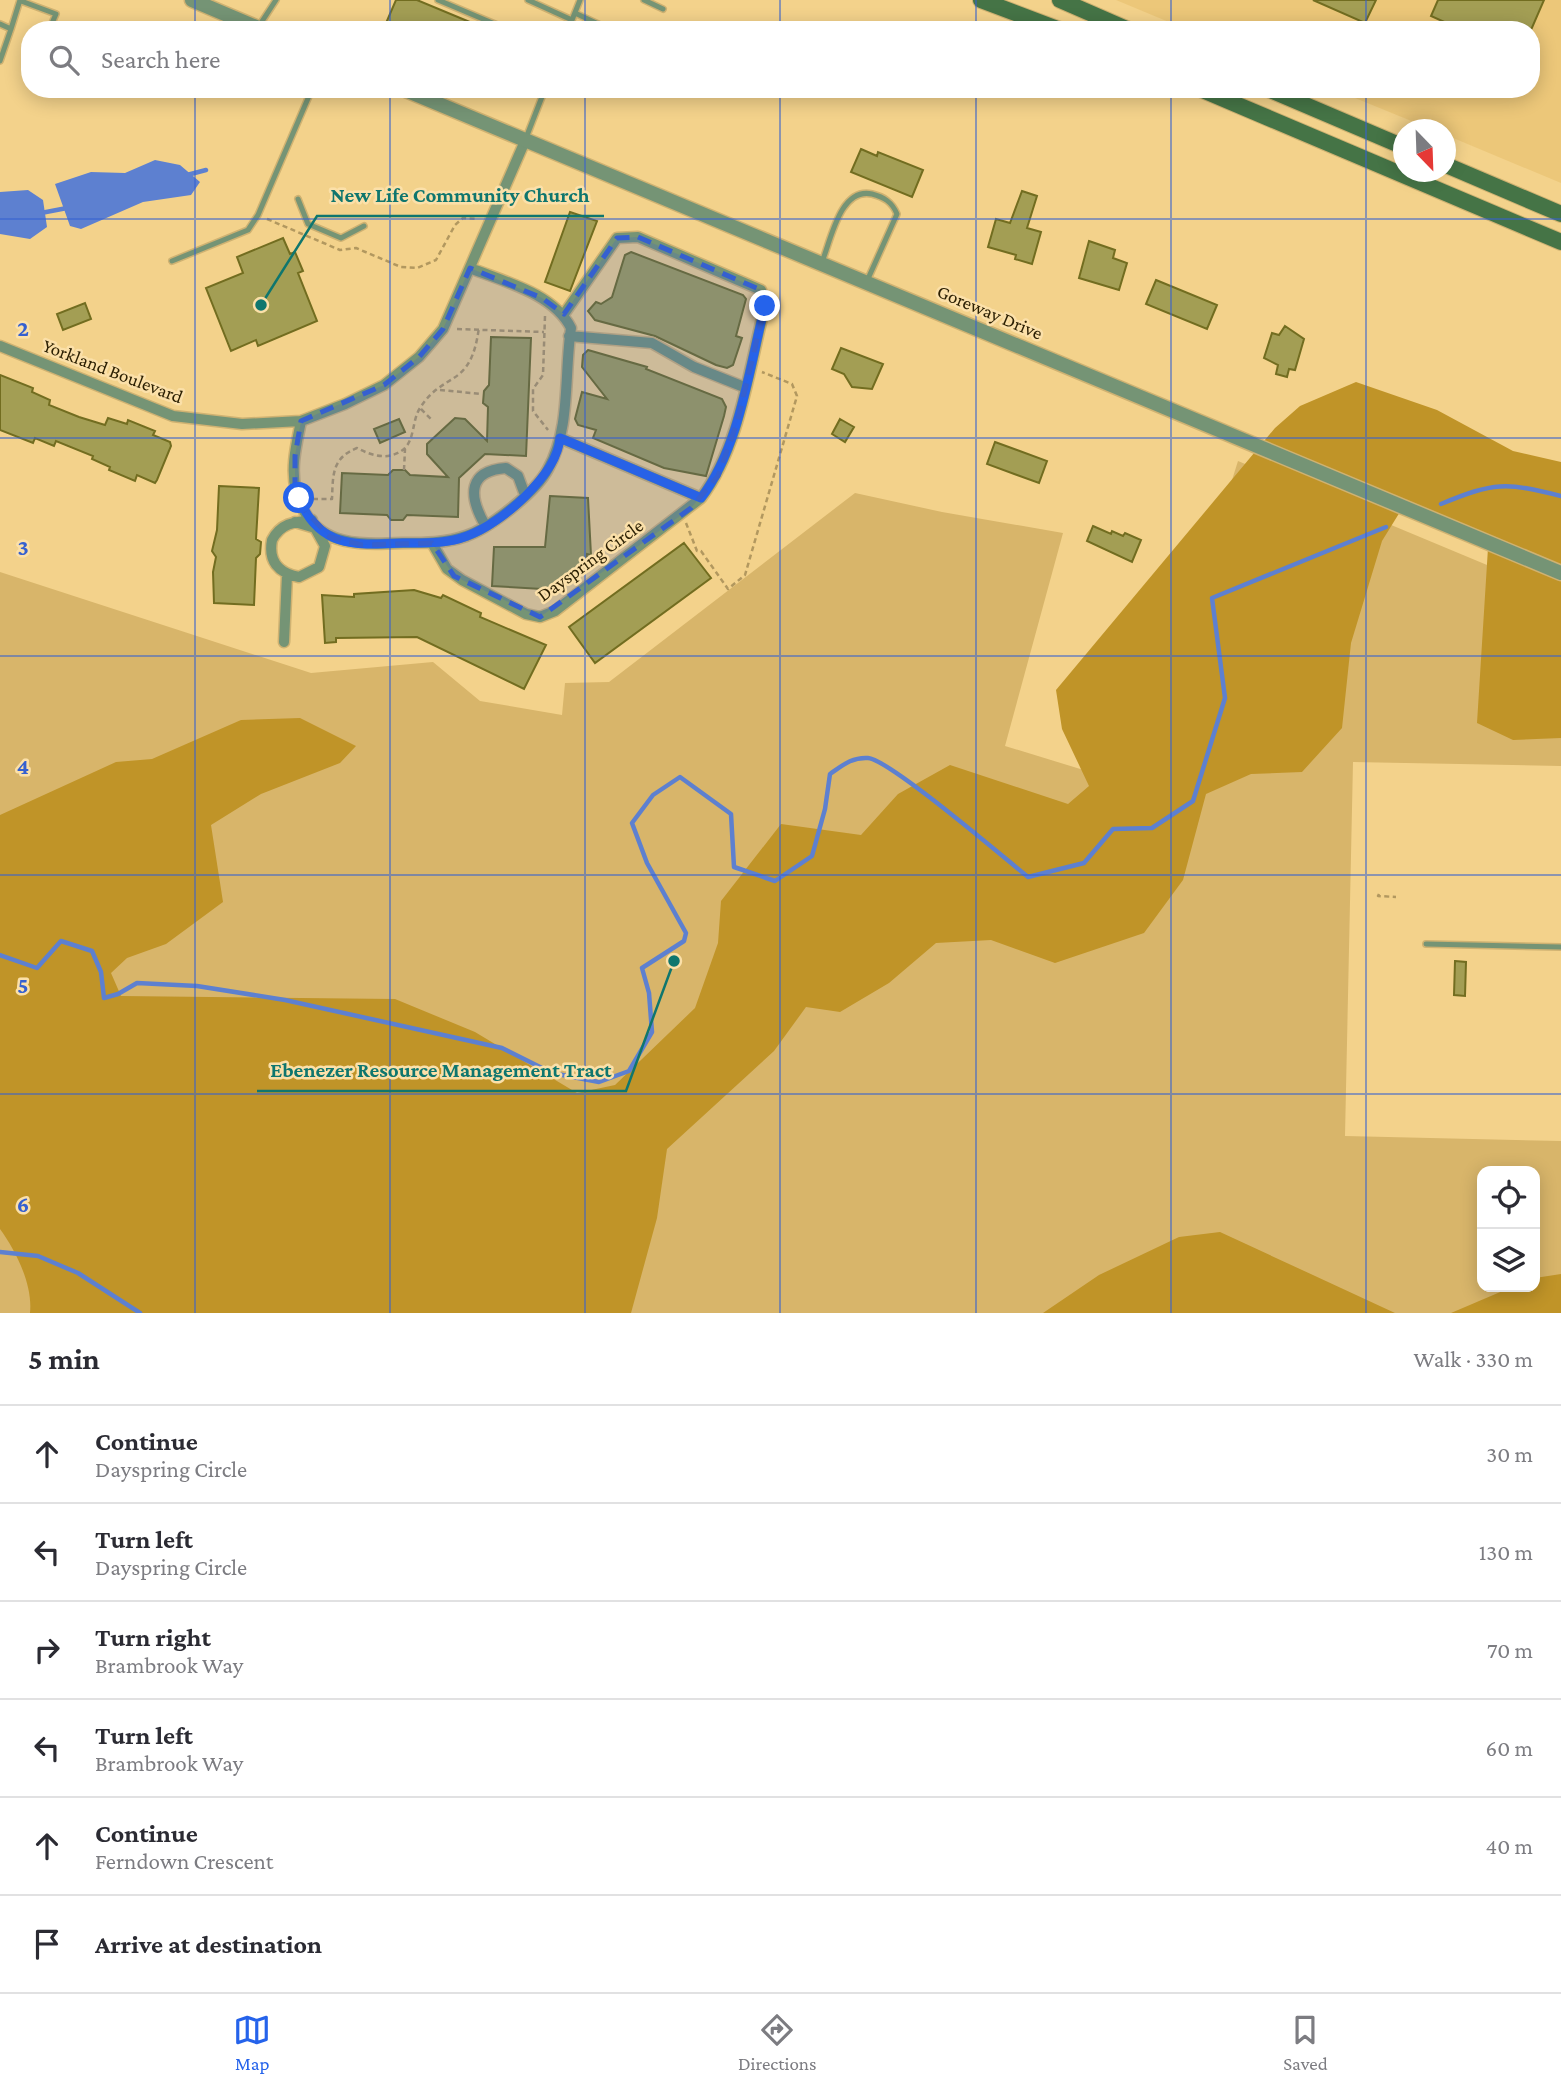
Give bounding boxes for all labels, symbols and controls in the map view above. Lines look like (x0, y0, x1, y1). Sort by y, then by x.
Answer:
search box (21, 21, 1540, 98)
icon: search (45, 41, 83, 79)
text: Search here (101, 45, 220, 74)
north arrow (1393, 119, 1456, 182)
callout: New Life Community Church (317, 174, 604, 216)
text: New Life Community Church (330, 183, 590, 207)
street label: Goreway Drive (934, 280, 1046, 344)
route end (749, 290, 780, 321)
text: 2 (17, 315, 29, 341)
street label: Yorkland Boulevard (40, 335, 186, 407)
route start (283, 482, 314, 513)
street label: Dayspring Circle (533, 515, 647, 605)
text: 3 (17, 534, 29, 560)
text: 4 (17, 753, 29, 779)
text: 5 (17, 972, 29, 998)
callout: Ebenezer Resource Management Tract (257, 1049, 626, 1091)
text: Ebenezer Resource Management Tract (270, 1058, 612, 1082)
map controls (1477, 1166, 1540, 1292)
button: locate (1477, 1166, 1540, 1229)
text: 6 (17, 1191, 29, 1217)
button: layers (1477, 1229, 1540, 1292)
text: 5 min (28, 1342, 100, 1375)
text: Walk · 330 m (1414, 1346, 1533, 1372)
text: Continue (95, 1427, 198, 1456)
icon: ahead (28, 1435, 66, 1473)
text: 30 m (1486, 1441, 1533, 1467)
text: Dayspring Circle (95, 1456, 247, 1482)
text: Turn left (95, 1525, 193, 1554)
icon: left (28, 1533, 66, 1571)
text: 130 m (1479, 1539, 1533, 1565)
text: Dayspring Circle (95, 1554, 247, 1580)
text: Turn right (95, 1623, 211, 1652)
icon: right (28, 1631, 66, 1669)
text: 70 m (1487, 1637, 1533, 1663)
text: Brambrook Way (95, 1652, 243, 1678)
text: Turn left (95, 1721, 193, 1750)
icon: left (28, 1729, 66, 1767)
text: 60 m (1486, 1735, 1533, 1761)
text: Brambrook Way (95, 1750, 243, 1776)
text: Continue (95, 1819, 198, 1848)
icon: ahead (28, 1827, 66, 1865)
text: 40 m (1485, 1833, 1533, 1859)
text: Ferndown Crescent (95, 1848, 273, 1874)
icon: arrive (28, 1925, 66, 1963)
text: Arrive at destination (95, 1930, 322, 1959)
tab: Map (233, 2011, 271, 2074)
tab: Directions (738, 2011, 817, 2074)
tab: Saved (1283, 2011, 1328, 2074)

